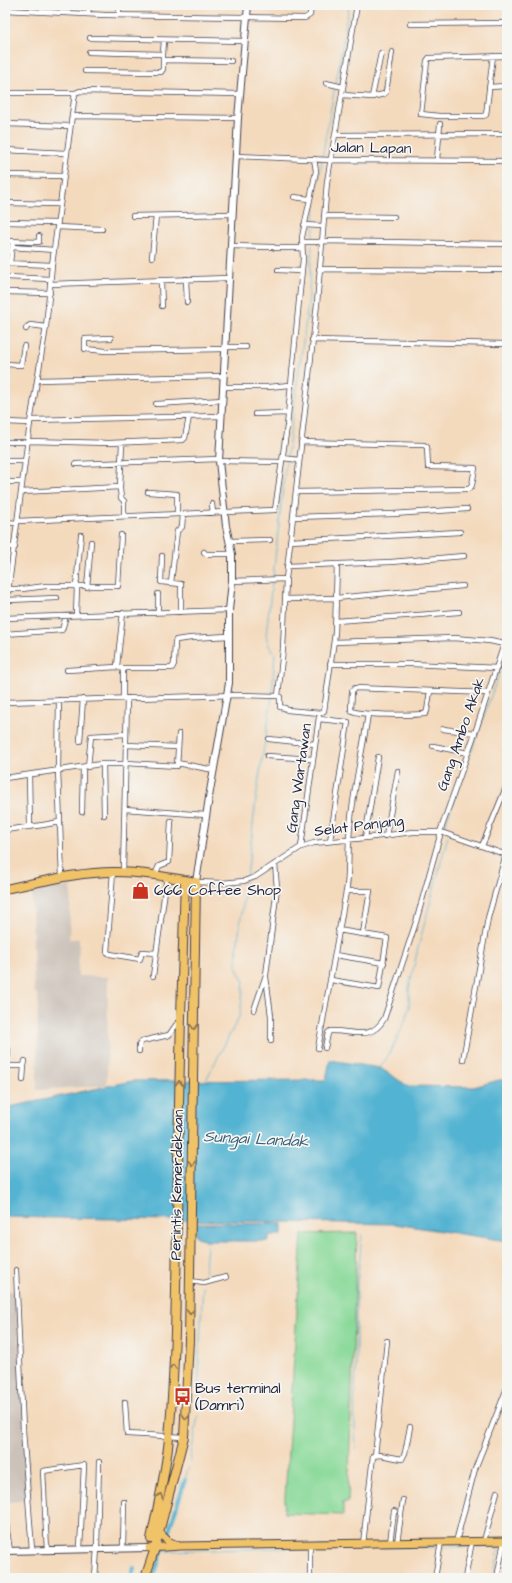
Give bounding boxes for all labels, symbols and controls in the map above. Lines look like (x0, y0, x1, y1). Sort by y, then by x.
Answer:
street label: Jalan Lapan (331, 137, 412, 159)
street label: Gang Ambo Akak (432, 674, 491, 794)
street label: Gang Wartawan (281, 721, 318, 834)
street label: Selat Panjang (313, 810, 405, 843)
shop icon: 666 Coffee Shop (131, 880, 151, 900)
place label: 666 Coffee Shop (154, 880, 281, 901)
one-way arrow (190, 1024, 198, 1030)
one-way arrow (175, 1080, 183, 1086)
street label: Perintis Kemerdekaan (165, 1109, 189, 1260)
water label: Sungai Landak (203, 1125, 310, 1154)
one-way arrow (188, 1160, 196, 1166)
one-way arrow (185, 1309, 194, 1315)
one-way arrow (169, 1364, 178, 1370)
place label: Bus terminal (Damri) (195, 1378, 281, 1416)
bus stop icon: Bus terminal (Damri) (172, 1387, 192, 1407)
one-way arrow (181, 1414, 190, 1420)
one-way arrow (155, 1493, 164, 1500)

